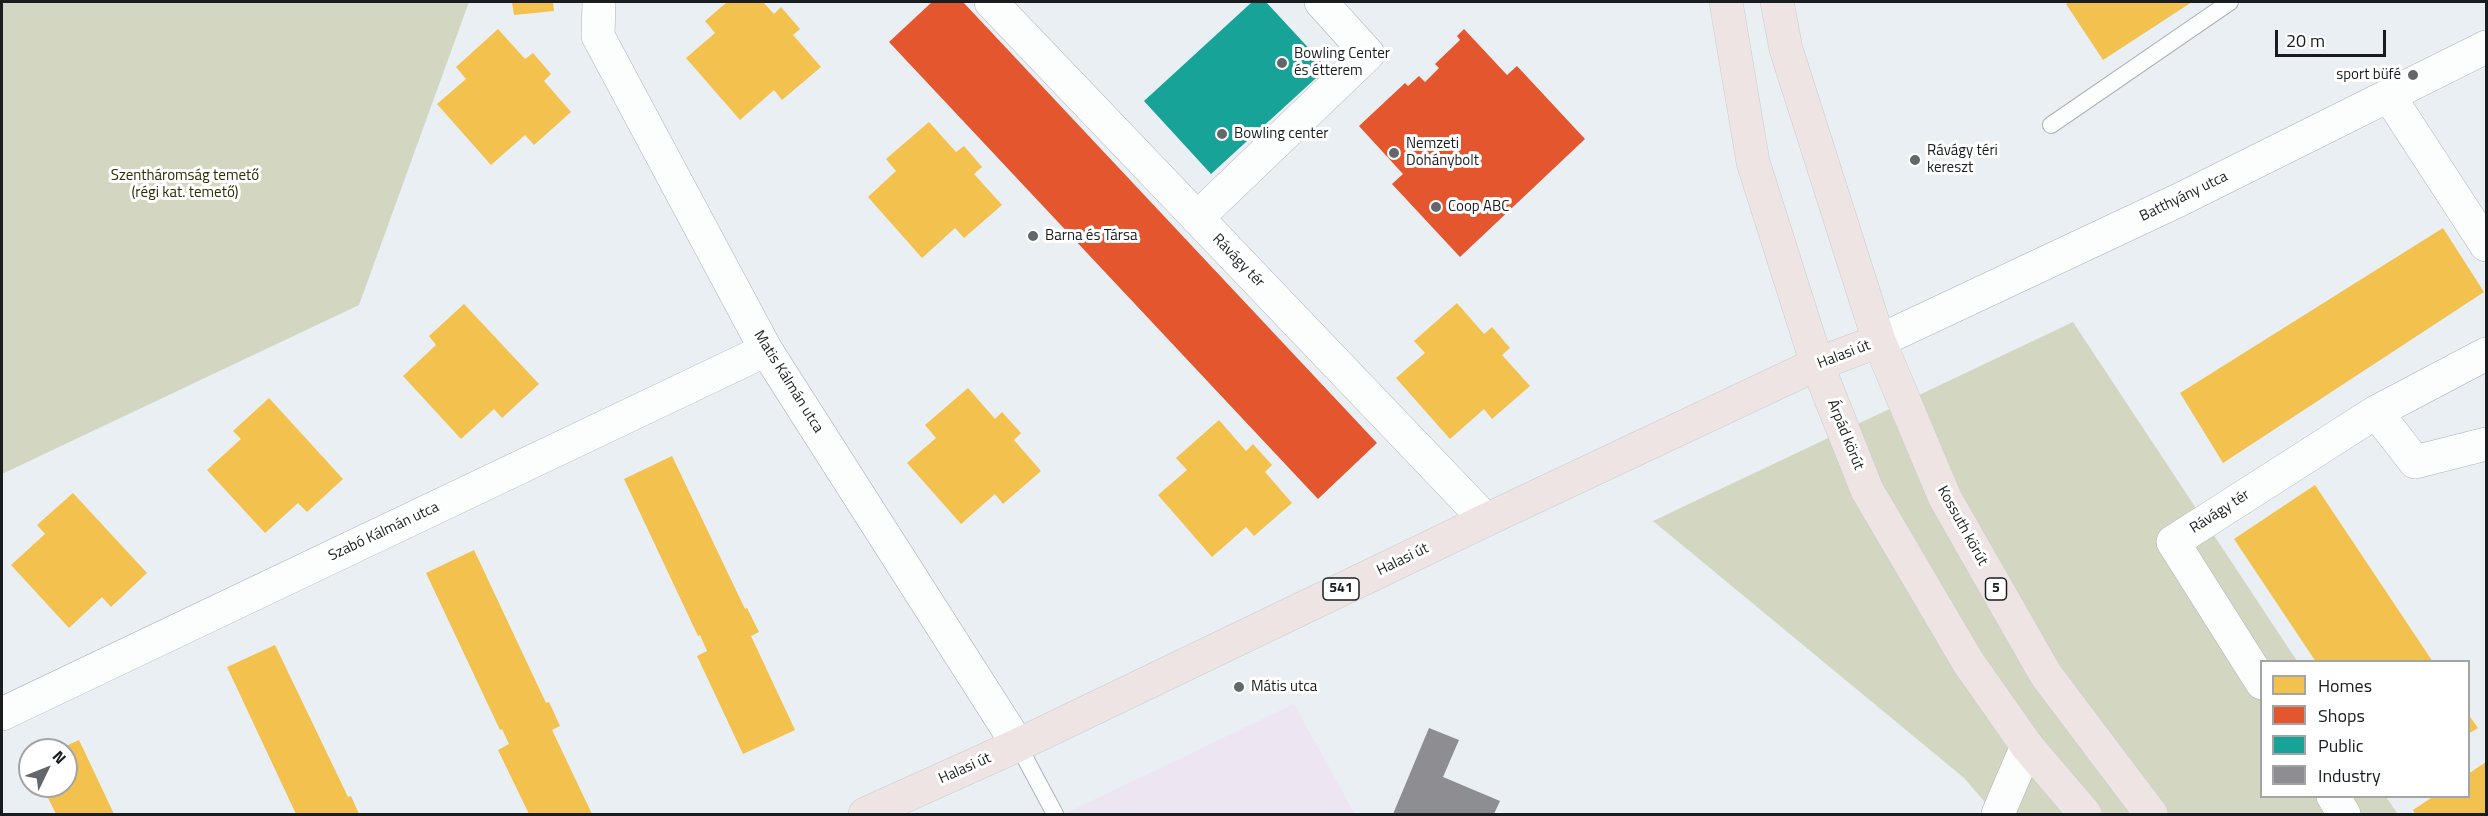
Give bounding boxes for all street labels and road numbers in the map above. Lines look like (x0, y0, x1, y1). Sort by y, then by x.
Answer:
street label: Batthyány utca (2137, 168, 2231, 226)
street label: Rávágy tér (1208, 230, 1268, 292)
street label: Matis Kálmán utca (749, 328, 827, 436)
street label: Halasi út (1815, 337, 1873, 373)
street label: Árpád körút (1823, 397, 1867, 473)
street label: Kossuth körút (1933, 483, 1991, 569)
street label: Rávágy tér (2187, 486, 2253, 538)
street label: Szabó Kálmán utca (326, 499, 442, 565)
street label: Halasi út (1374, 540, 1432, 580)
road number: 541 (1323, 578, 1359, 600)
road number: 5 (1986, 578, 2006, 600)
street label: Halasi út (936, 750, 994, 788)

